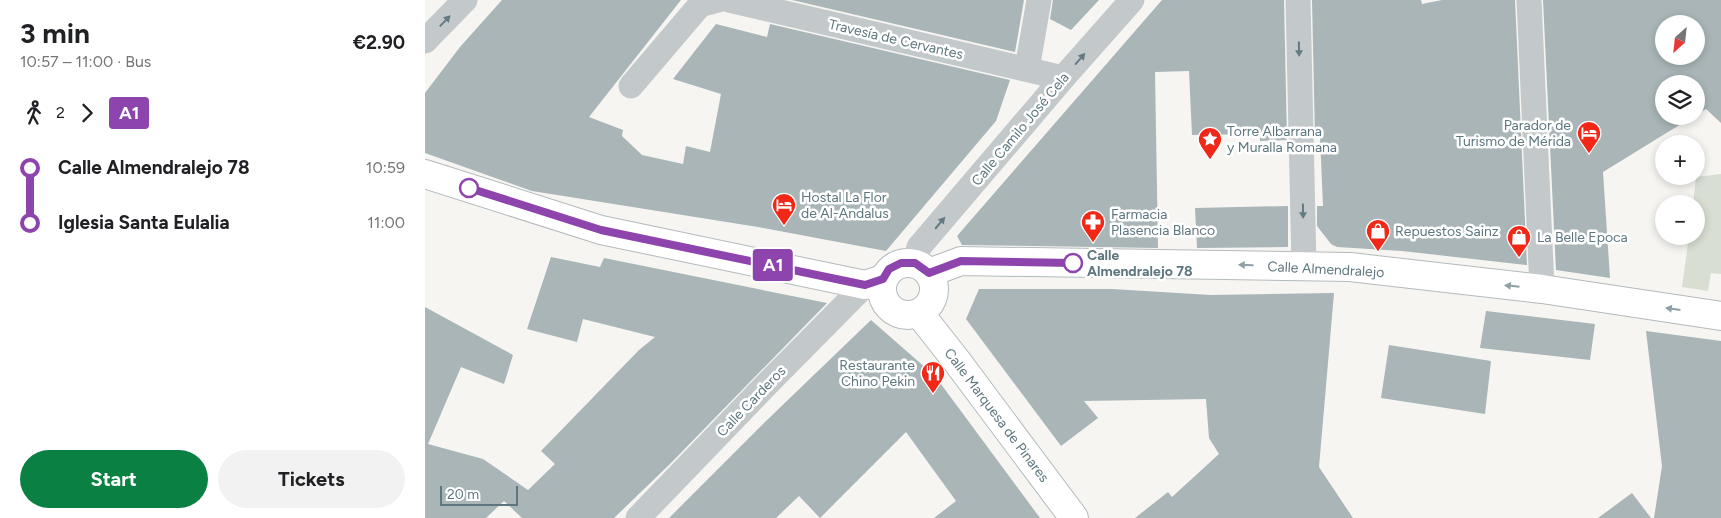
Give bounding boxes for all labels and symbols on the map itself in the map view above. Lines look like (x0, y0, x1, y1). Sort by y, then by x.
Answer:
one-way arrow (439, 15, 451, 27)
north arrow (1655, 15, 1705, 65)
street label: Travesía de Cervantes (827, 16, 965, 63)
one-way arrow (1295, 41, 1303, 57)
one-way arrow (1074, 54, 1086, 66)
street label: Calle Camilo José Cela (968, 69, 1073, 189)
place label: Parador de Turismo de Mérida (1456, 117, 1571, 150)
hotel icon: Parador de Turismo de Mérida (1576, 120, 1602, 154)
place label: Torre Albarrana y Muralla Romana (1227, 123, 1337, 156)
place icon: Torre Albarrana y Muralla Romana (1197, 126, 1223, 160)
unlabelled marker (459, 178, 479, 198)
place label: Hostal La Flor de Al-Andalus (801, 189, 889, 222)
hotel icon: Hostal La Flor de Al-Andalus (771, 192, 797, 226)
one-way arrow (1299, 203, 1307, 219)
place label: Farmacia Plasencia Blanco (1111, 206, 1215, 239)
pharmacy icon: Farmacia Plasencia Blanco (1080, 209, 1106, 243)
one-way arrow (935, 216, 946, 229)
shop icon: Repuestos Sainz (1365, 218, 1391, 252)
place label: Repuestos Sainz (1395, 223, 1499, 240)
shop icon: La Belle Epoca (1506, 224, 1532, 258)
place label: La Belle Epoca (1537, 229, 1628, 246)
place label: Calle Almendralejo 78 (1087, 247, 1193, 280)
line badge: A1 (751, 249, 795, 281)
marker: Calle Almendralejo 78 (1063, 253, 1083, 273)
street label: Calle Almendralejo (1267, 258, 1385, 281)
one-way arrow (1237, 261, 1253, 269)
one-way arrow (1504, 282, 1520, 290)
one-way arrow (1664, 305, 1680, 313)
street label: Calle Marquesa de Pinares (941, 345, 1053, 486)
place label: Restaurante Chino Pekin (839, 357, 915, 390)
restaurant icon: Restaurante Chino Pekin (920, 360, 946, 394)
street label: Calle Carderos (713, 362, 789, 440)
scale bar (440, 483, 517, 506)

